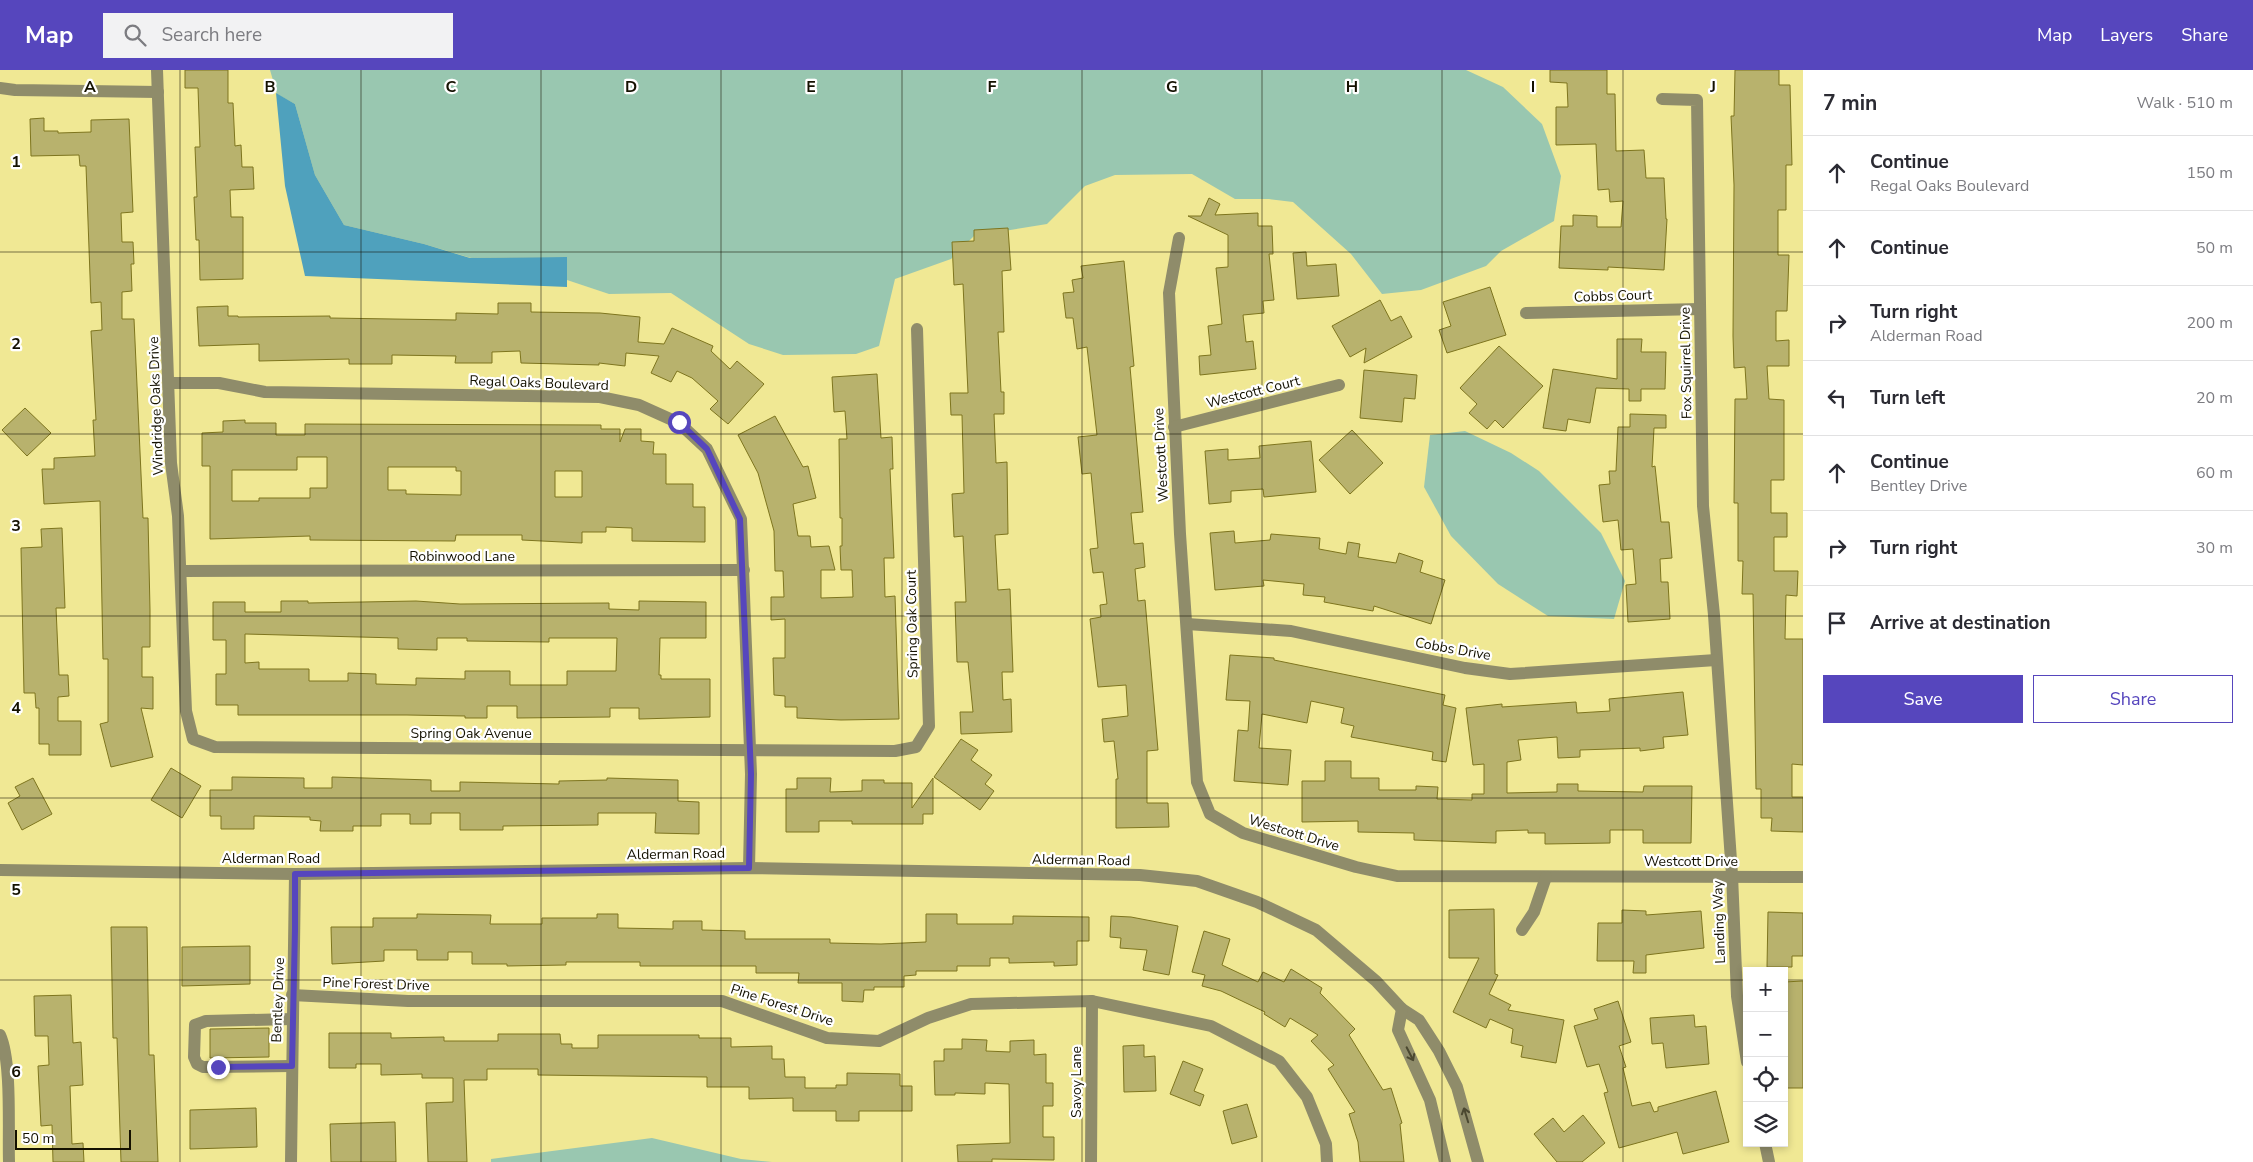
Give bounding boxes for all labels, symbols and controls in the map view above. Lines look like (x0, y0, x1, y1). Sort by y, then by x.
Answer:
search box (103, 13, 453, 58)
text: Map (25, 19, 73, 51)
icon: search (121, 21, 149, 49)
text: Search here (161, 22, 262, 48)
text: Map (2037, 23, 2072, 47)
text: Layers (2100, 23, 2153, 47)
text: Share (2181, 23, 2228, 47)
text: A (84, 76, 96, 98)
text: B (264, 76, 276, 98)
text: C (446, 76, 457, 98)
text: D (625, 76, 637, 98)
text: E (806, 76, 816, 98)
text: F (988, 76, 997, 98)
text: G (1166, 76, 1178, 98)
text: H (1346, 76, 1358, 98)
text: I (1531, 76, 1535, 98)
text: J (1709, 76, 1716, 98)
text: 7 min (1823, 89, 1877, 117)
text: Walk · 510 m (2137, 92, 2233, 114)
text: Continue (1870, 149, 1949, 175)
text: 1 (11, 151, 21, 173)
icon: ahead (1823, 159, 1851, 187)
text: 150 m (2186, 162, 2233, 184)
text: Regal Oaks Boulevard (1870, 175, 2029, 197)
icon: ahead (1823, 234, 1851, 262)
text: Continue (1870, 235, 1949, 261)
text: 50 m (2196, 237, 2233, 259)
street label: Cobbs Court (1574, 285, 1653, 307)
text: Turn right (1870, 299, 1957, 325)
street label: Fox Squirrel Drive (1676, 307, 1696, 419)
icon: right (1823, 309, 1851, 337)
text: 200 m (2186, 312, 2233, 334)
text: Alderman Road (1870, 325, 1983, 347)
text: 2 (11, 333, 21, 355)
street label: Windridge Oaks Drive (144, 336, 168, 476)
street label: Regal Oaks Boulevard (469, 371, 609, 395)
street label: Westcott Court (1204, 371, 1302, 413)
icon: left (1823, 384, 1851, 412)
text: Turn left (1870, 385, 1945, 411)
text: 20 m (2196, 387, 2233, 409)
street label: Westcott Drive (1149, 408, 1173, 502)
route start (668, 411, 691, 434)
text: Continue (1870, 449, 1949, 475)
icon: ahead (1823, 459, 1851, 487)
text: 60 m (2196, 462, 2233, 484)
text: Bentley Drive (1870, 475, 1967, 497)
text: 3 (11, 515, 21, 537)
icon: right (1823, 534, 1851, 562)
text: Turn right (1870, 535, 1957, 561)
text: 30 m (2196, 537, 2233, 559)
street label: Robinwood Lane (409, 547, 515, 566)
street label: Spring Oak Court (902, 570, 922, 678)
icon: arrive (1823, 609, 1851, 637)
text: Arrive at destination (1870, 610, 2051, 636)
street label: Cobbs Drive (1414, 633, 1492, 665)
button: Save (1823, 675, 2023, 723)
button: Share (2033, 675, 2233, 723)
text: 4 (11, 697, 21, 719)
street label: Spring Oak Avenue (410, 724, 532, 743)
street label: Westcott Drive (1246, 810, 1342, 856)
street label: Alderman Road (627, 844, 725, 864)
street label: Alderman Road (222, 849, 320, 868)
street label: Alderman Road (1032, 850, 1130, 870)
street label: Westcott Drive (1644, 852, 1738, 871)
text: 5 (11, 879, 21, 901)
street label: Landing Way (1708, 879, 1730, 964)
street label: Bentley Drive (267, 957, 289, 1043)
map controls (1743, 967, 1788, 1147)
button: + (1743, 967, 1788, 1012)
street label: Pine Forest Drive (322, 973, 430, 995)
street label: Pine Forest Drive (728, 979, 836, 1031)
button: − (1743, 1012, 1788, 1057)
street label: Savoy Lane (1067, 1046, 1086, 1118)
one-way arrow (1406, 1046, 1415, 1061)
route end (207, 1056, 230, 1079)
button: locate (1743, 1057, 1788, 1102)
text: 6 (11, 1061, 21, 1083)
button: layers (1743, 1102, 1788, 1147)
one-way arrow (1460, 1107, 1470, 1123)
scale bar (15, 1127, 131, 1150)
text: 50 m (22, 1129, 54, 1148)

